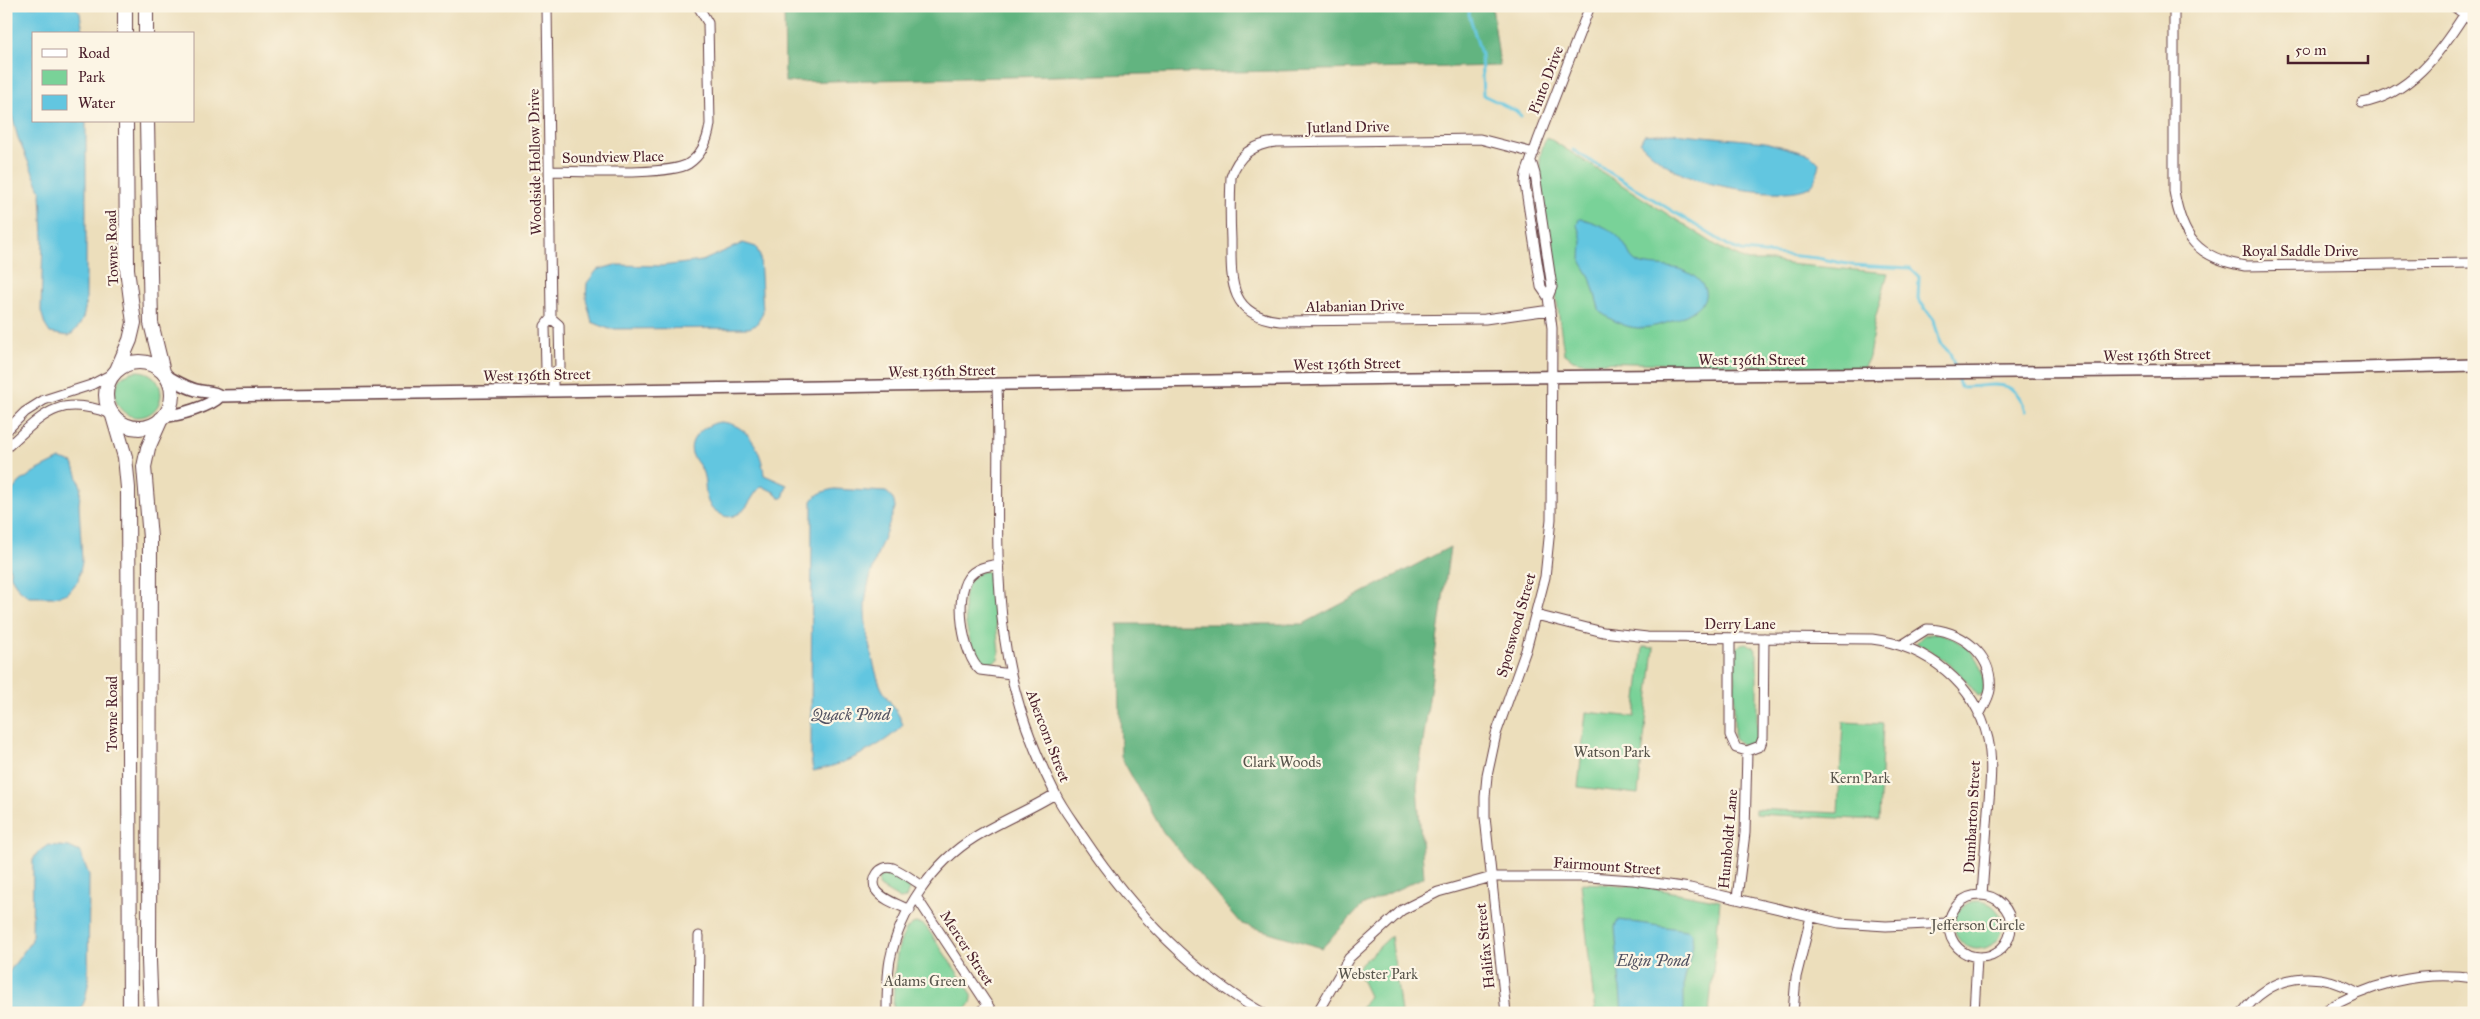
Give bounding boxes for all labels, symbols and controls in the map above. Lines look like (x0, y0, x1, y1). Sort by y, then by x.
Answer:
legend (32, 32, 195, 122)
scale bar (2288, 32, 2368, 64)
text: 50 m (2295, 41, 2327, 59)
street label: Pinto Drive (1525, 43, 1567, 117)
text: Road (78, 44, 110, 62)
text: Park (78, 68, 105, 86)
street label: Woodside Hollow Drive (525, 88, 545, 236)
text: Water (78, 94, 115, 112)
street label: Jutland Drive (1304, 117, 1390, 138)
street label: Soundview Place (562, 147, 664, 167)
street label: Towne Road (102, 209, 122, 286)
street label: Royal Saddle Drive (2242, 242, 2358, 260)
street label: Alabanian Drive (1304, 296, 1405, 316)
street label: West 136th Street (2103, 345, 2212, 365)
street label: West 136th Street (1698, 351, 1807, 369)
street label: West 136th Street (1293, 354, 1402, 374)
street label: West 136th Street (888, 361, 997, 381)
street label: West 136th Street (483, 365, 592, 385)
street label: Spotswood Street (1493, 570, 1540, 679)
street label: Derry Lane (1704, 615, 1776, 633)
street label: Towne Road (103, 676, 121, 752)
street label: Abercorn Street (1022, 686, 1074, 785)
water label: Quack Pond (811, 705, 892, 724)
park label: Watson Park (1574, 743, 1650, 761)
park label: Clark Woods (1243, 753, 1321, 771)
street label: Dumbarton Street (1960, 759, 1984, 874)
park label: Kern Park (1830, 769, 1890, 787)
street label: Humboldt Lane (1715, 788, 1741, 890)
street label: Fairmount Street (1553, 853, 1662, 879)
street label: Halifax Street (1471, 902, 1498, 990)
street label: Mercer Street (936, 907, 998, 989)
park label: Jefferson Circle (1929, 916, 2025, 935)
water label: Elgin Pond (1615, 951, 1691, 970)
park label: Webster Park (1338, 965, 1418, 983)
park label: Adams Green (883, 972, 966, 990)

